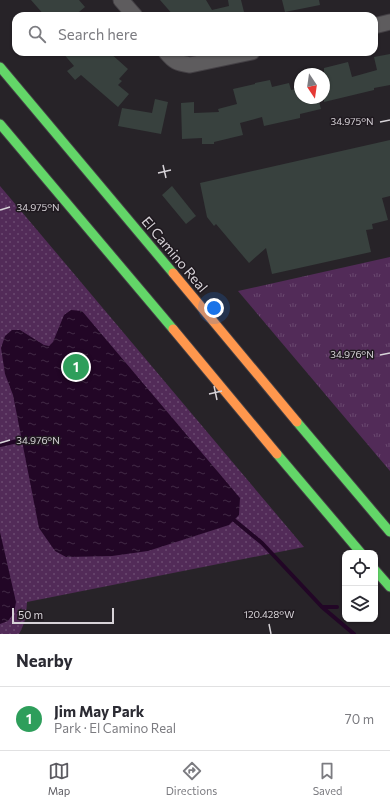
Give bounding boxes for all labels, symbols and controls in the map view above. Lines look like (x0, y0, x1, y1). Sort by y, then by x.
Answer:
search box (12, 12, 378, 56)
icon: search (26, 23, 48, 45)
text: Search here (58, 25, 137, 43)
north arrow (294, 68, 330, 104)
text: 34.975°N (330, 115, 374, 127)
text: 34.975°N (16, 201, 60, 213)
street label: El Camino Real (138, 213, 212, 295)
your location (204, 298, 224, 318)
text: 34.976°N (330, 348, 374, 360)
pin: 1 (63, 352, 89, 382)
text: 34.976°N (16, 434, 60, 446)
map controls (342, 550, 378, 622)
button: locate (342, 550, 378, 586)
button: layers (342, 586, 378, 622)
scale bar (12, 606, 114, 625)
text: 50 m (18, 608, 43, 621)
text: 120.428°W (244, 608, 294, 620)
text: Nearby (16, 650, 73, 671)
text: Jim May Park (54, 702, 144, 720)
text: 1 (26, 711, 32, 727)
text: 70 m (345, 711, 374, 727)
text: Park · El Camino Real (54, 720, 176, 736)
tab: Map (48, 760, 70, 797)
tab: Directions (166, 760, 217, 797)
tab: Saved (313, 760, 342, 797)

